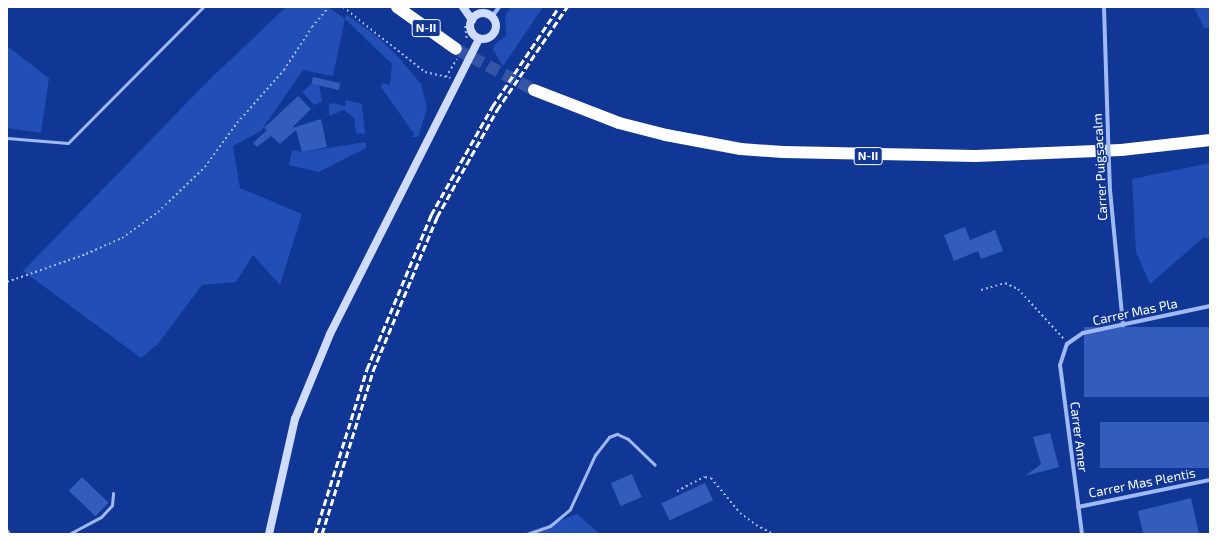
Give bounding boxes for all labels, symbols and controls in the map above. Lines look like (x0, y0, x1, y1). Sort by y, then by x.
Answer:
road number: N-II (411, 18, 441, 38)
street label: Carrer Puigsacalm (1089, 113, 1111, 221)
road number: N-II (853, 146, 883, 166)
street label: Carrer Mas Pla (1091, 295, 1179, 329)
street label: Carrer Amer (1067, 401, 1091, 473)
street label: Carrer Mas Plentis (1087, 465, 1197, 501)

